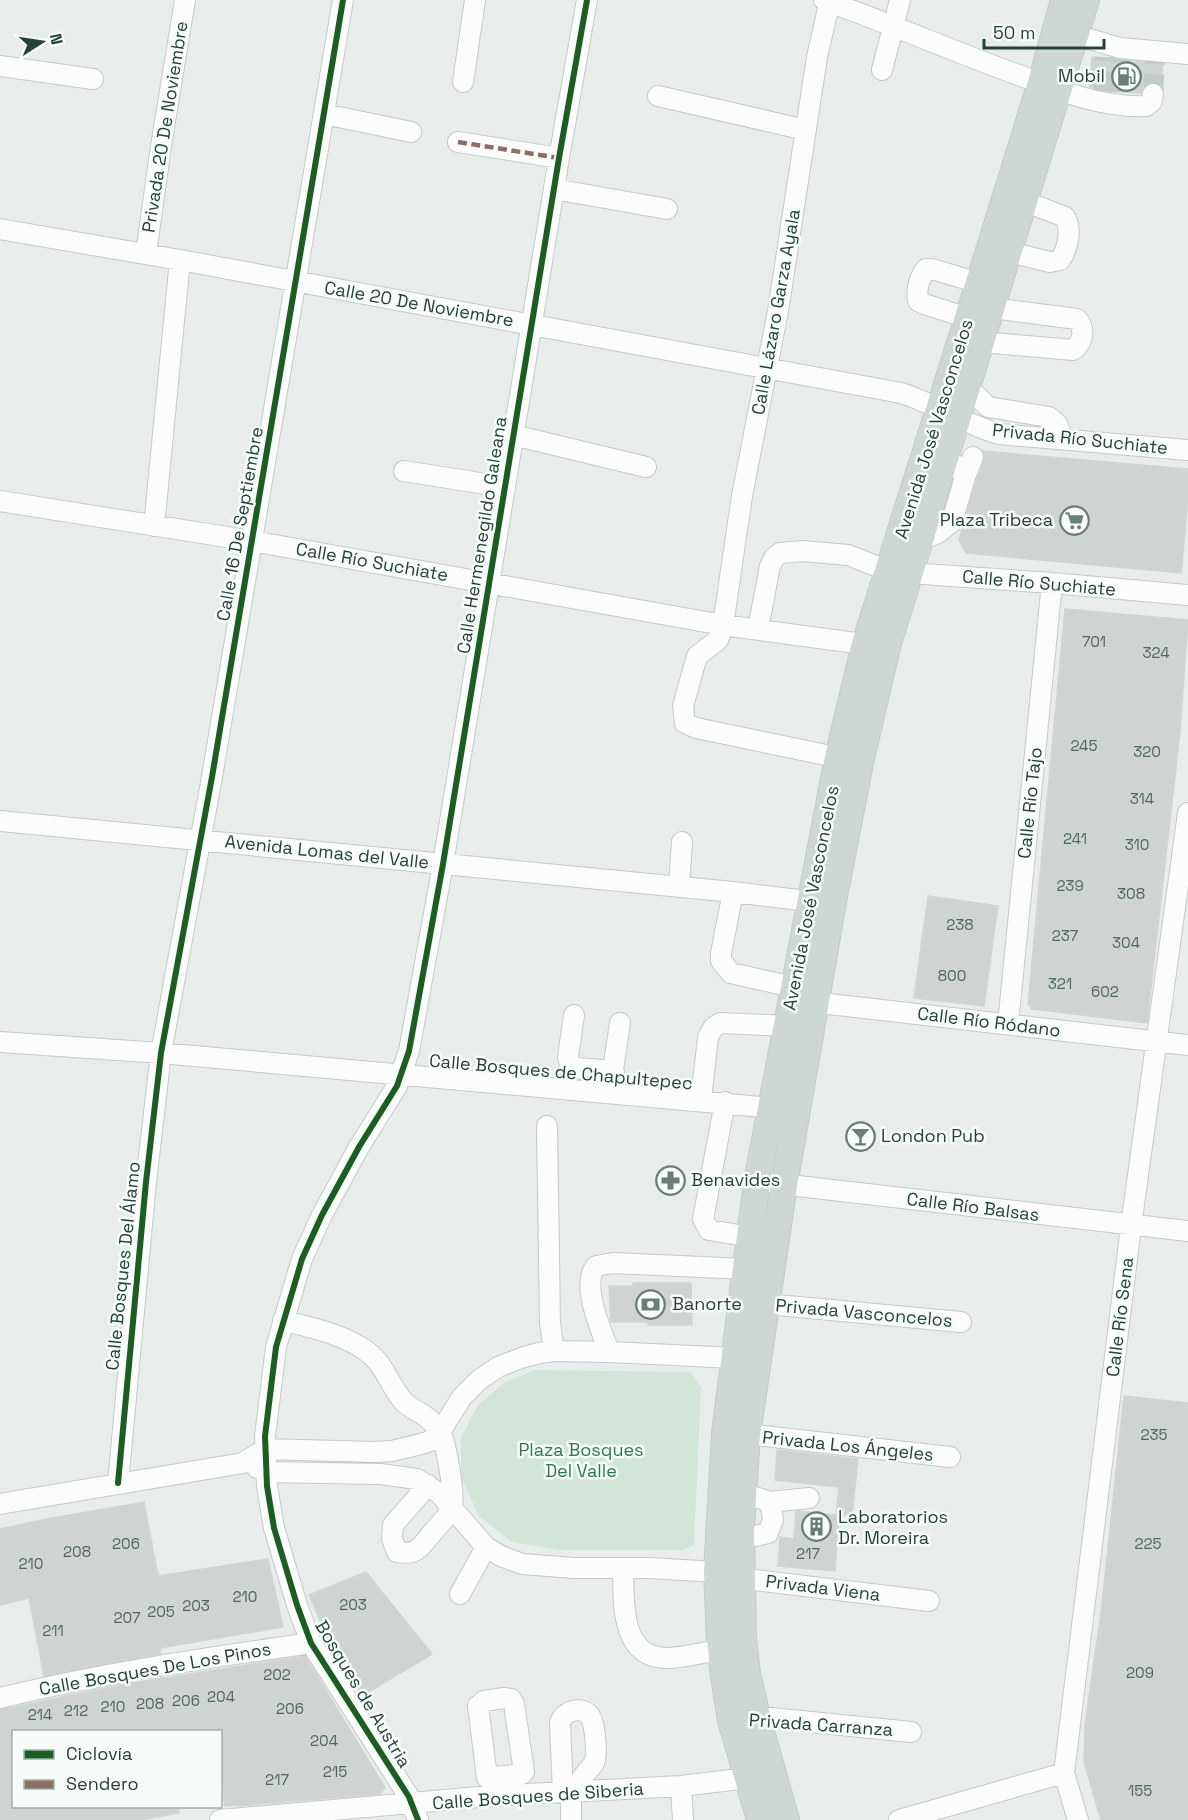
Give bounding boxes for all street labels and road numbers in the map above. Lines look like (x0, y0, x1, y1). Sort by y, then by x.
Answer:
street label: Privada 20 De Noviembre (136, 19, 193, 234)
street label: Calle Lázaro Garza Ayala (746, 207, 805, 417)
street label: Calle 20 De Noviembre (323, 276, 516, 331)
street label: Avenida José Vasconcelos (889, 316, 978, 541)
street label: Calle Hermenegildo Galeana (451, 415, 512, 655)
street label: Privada Río Suchiate (991, 418, 1169, 459)
street label: Calle 16 De Septiembre (211, 425, 268, 623)
street label: Calle Río Suchiate (294, 537, 450, 586)
street label: Calle Río Suchiate (961, 564, 1117, 601)
street label: Calle Río Tajo (1012, 746, 1047, 860)
street label: Avenida José Vasconcelos (777, 784, 844, 1012)
street label: Avenida Lomas del Valle (224, 829, 430, 874)
street label: Calle Río Ródano (916, 1001, 1062, 1042)
street label: Calle Bosques de Chapultepec (428, 1049, 694, 1094)
street label: Calle Bosques Del Álamo (100, 1160, 145, 1372)
street label: Calle Río Balsas (905, 1187, 1041, 1226)
street label: Calle Río Sena (1101, 1256, 1138, 1378)
street label: Privada Vasconcelos (775, 1293, 953, 1332)
street label: Privada Los Ángeles (761, 1425, 935, 1466)
street label: Privada Viena (764, 1569, 882, 1606)
street label: Bosques de Austria (310, 1616, 417, 1772)
street label: Calle Bosques De Los Pinos (37, 1637, 273, 1700)
street label: Privada Carranza (748, 1708, 894, 1741)
street label: Calle Bosques de Siberia (431, 1777, 645, 1814)

